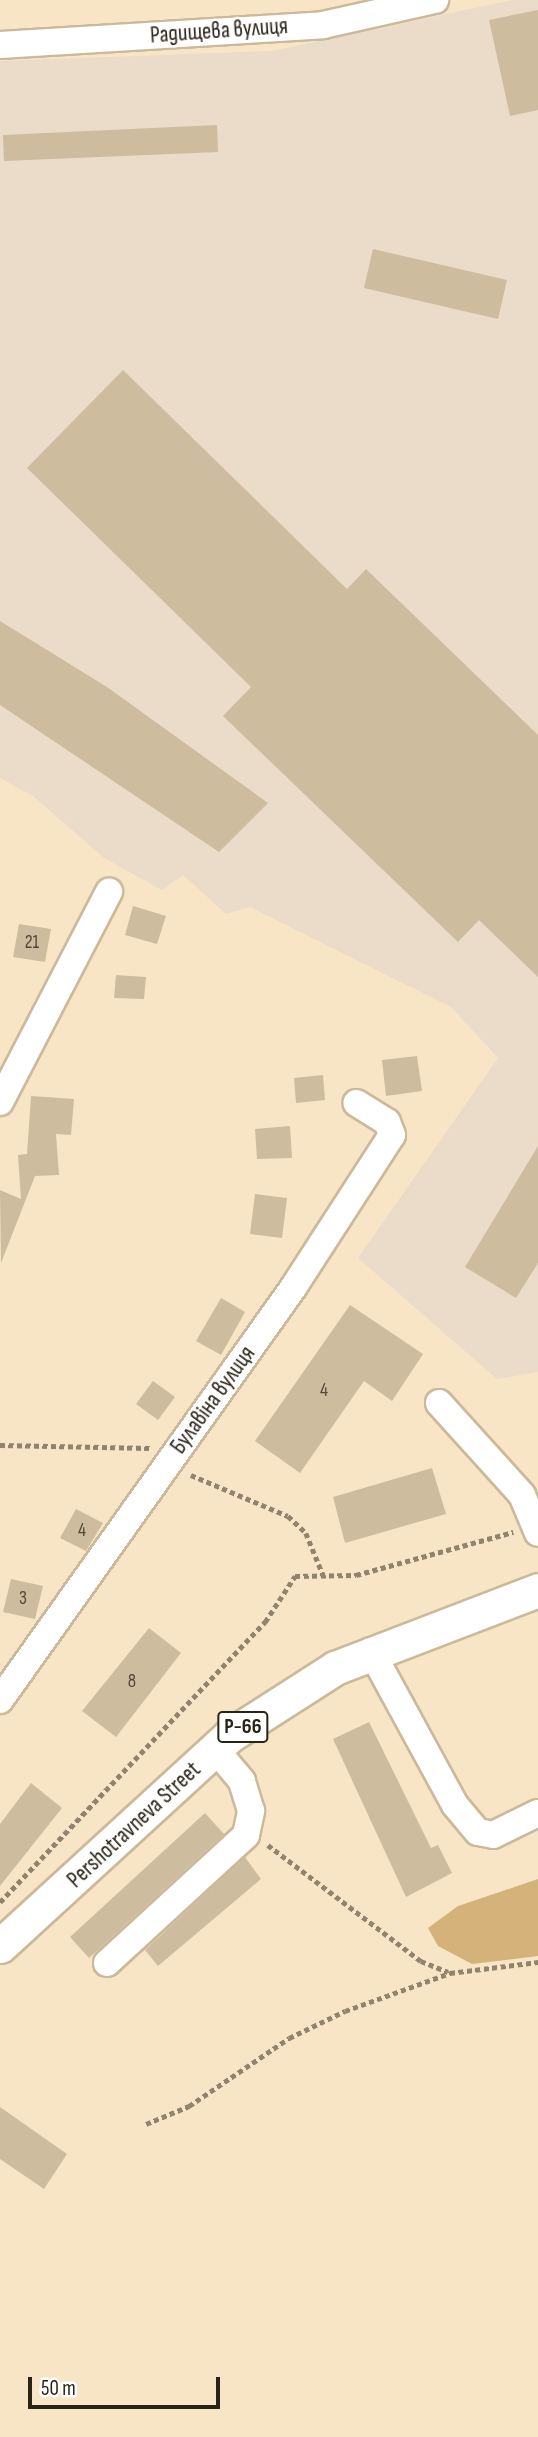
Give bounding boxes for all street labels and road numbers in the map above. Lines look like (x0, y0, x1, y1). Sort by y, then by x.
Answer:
street label: Радищева вулиця (149, 12, 289, 50)
street label: Булавіна вулиця (165, 1341, 261, 1459)
road number: Р-66 (217, 1710, 269, 1744)
street label: Pershotravneva Street (62, 1756, 206, 1894)

